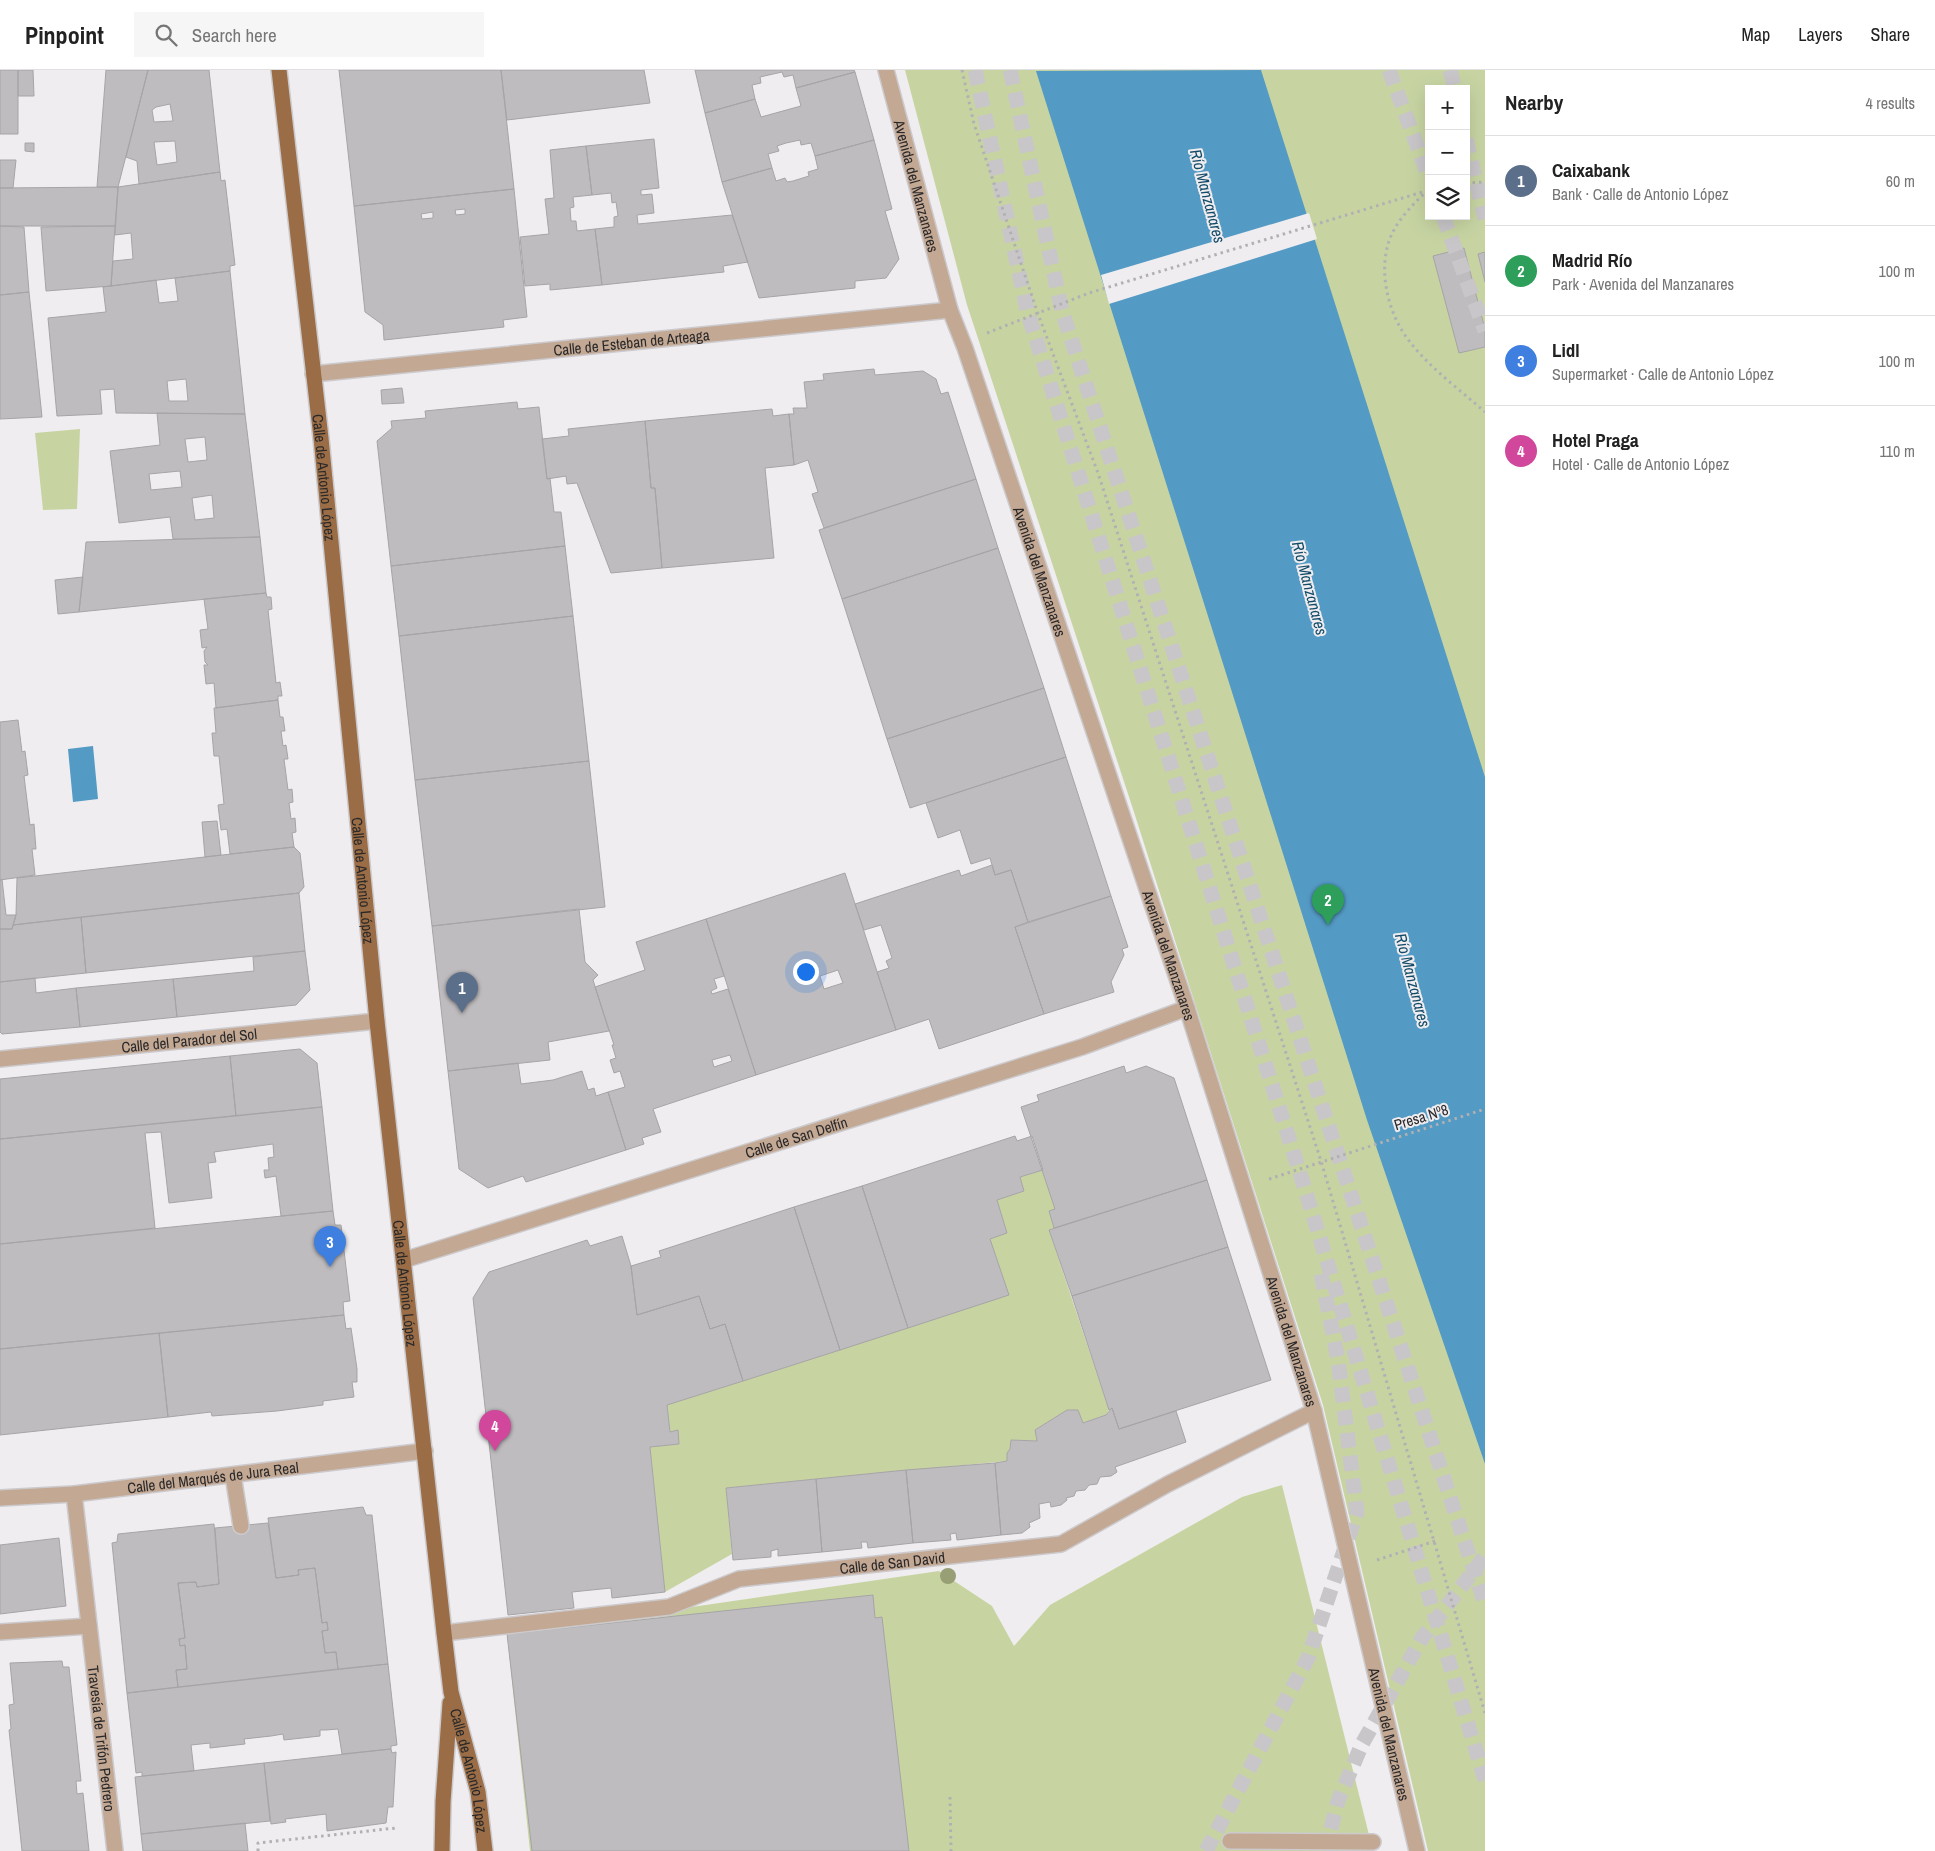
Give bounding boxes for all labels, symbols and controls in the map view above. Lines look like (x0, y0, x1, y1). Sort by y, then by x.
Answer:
search box (134, 12, 484, 57)
text: Pinpoint (25, 19, 104, 51)
icon: search (152, 21, 180, 49)
text: Search here (192, 22, 277, 48)
text: Map (1742, 22, 1770, 47)
text: Layers (1798, 22, 1843, 47)
text: Share (1871, 22, 1910, 47)
map controls (1425, 85, 1470, 220)
button: + (1425, 85, 1470, 130)
text: Nearby (1505, 88, 1563, 117)
text: 4 results (1865, 92, 1915, 114)
street label: Avenida del Manzanares (889, 117, 945, 254)
button: − (1425, 130, 1470, 175)
water label: Río Manzanares (1185, 147, 1231, 246)
text: Caixabank (1552, 157, 1630, 183)
text: 1 (1517, 170, 1525, 192)
text: 60 m (1886, 170, 1915, 192)
button: layers (1425, 175, 1470, 220)
text: Bank · Calle de Antonio López (1552, 183, 1729, 205)
text: Madrid Río (1552, 247, 1633, 273)
text: 2 (1517, 260, 1525, 282)
text: 100 m (1879, 260, 1915, 282)
text: Park · Avenida del Manzanares (1552, 273, 1734, 295)
street label: Calle de Esteban de Arteaga (552, 324, 711, 360)
text: Lidl (1552, 337, 1580, 363)
text: 3 (1517, 350, 1525, 372)
text: 100 m (1879, 350, 1915, 372)
text: Supermarket · Calle de Antonio López (1552, 363, 1774, 385)
street label: Calle de Antonio López (308, 413, 341, 542)
text: Hotel Praga (1552, 427, 1639, 453)
text: 4 (1517, 440, 1525, 462)
text: 110 m (1879, 440, 1915, 462)
text: Hotel · Calle de Antonio López (1552, 453, 1729, 475)
street label: Avenida del Manzanares (1008, 503, 1072, 639)
water label: Río Manzanares (1287, 539, 1333, 638)
street label: Calle de Antonio López (347, 816, 380, 945)
pin: 2 (1312, 884, 1344, 925)
street label: Avenida del Manzanares (1137, 887, 1201, 1023)
water label: Río Manzanares (1390, 931, 1436, 1030)
your location (793, 959, 819, 985)
pin: 1 (446, 972, 478, 1013)
street label: Calle del Parador del Sol (120, 1023, 258, 1057)
street label: Presa Nº8 (1391, 1099, 1451, 1135)
street label: Calle de San Delfín (742, 1111, 850, 1163)
street label: Calle de Antonio López (388, 1219, 423, 1348)
pin: 3 (314, 1226, 346, 1267)
street label: Avenida del Manzanares (1261, 1272, 1322, 1409)
pin: 4 (479, 1410, 511, 1451)
street label: Calle del Marqués de Jura Real (126, 1456, 300, 1498)
street label: Calle de San David (838, 1546, 946, 1579)
street label: Travesía de Trifón Pedrero (83, 1664, 121, 1813)
street label: Avenida del Manzanares (1364, 1665, 1415, 1803)
street label: Calle de Antonio López (445, 1706, 493, 1834)

